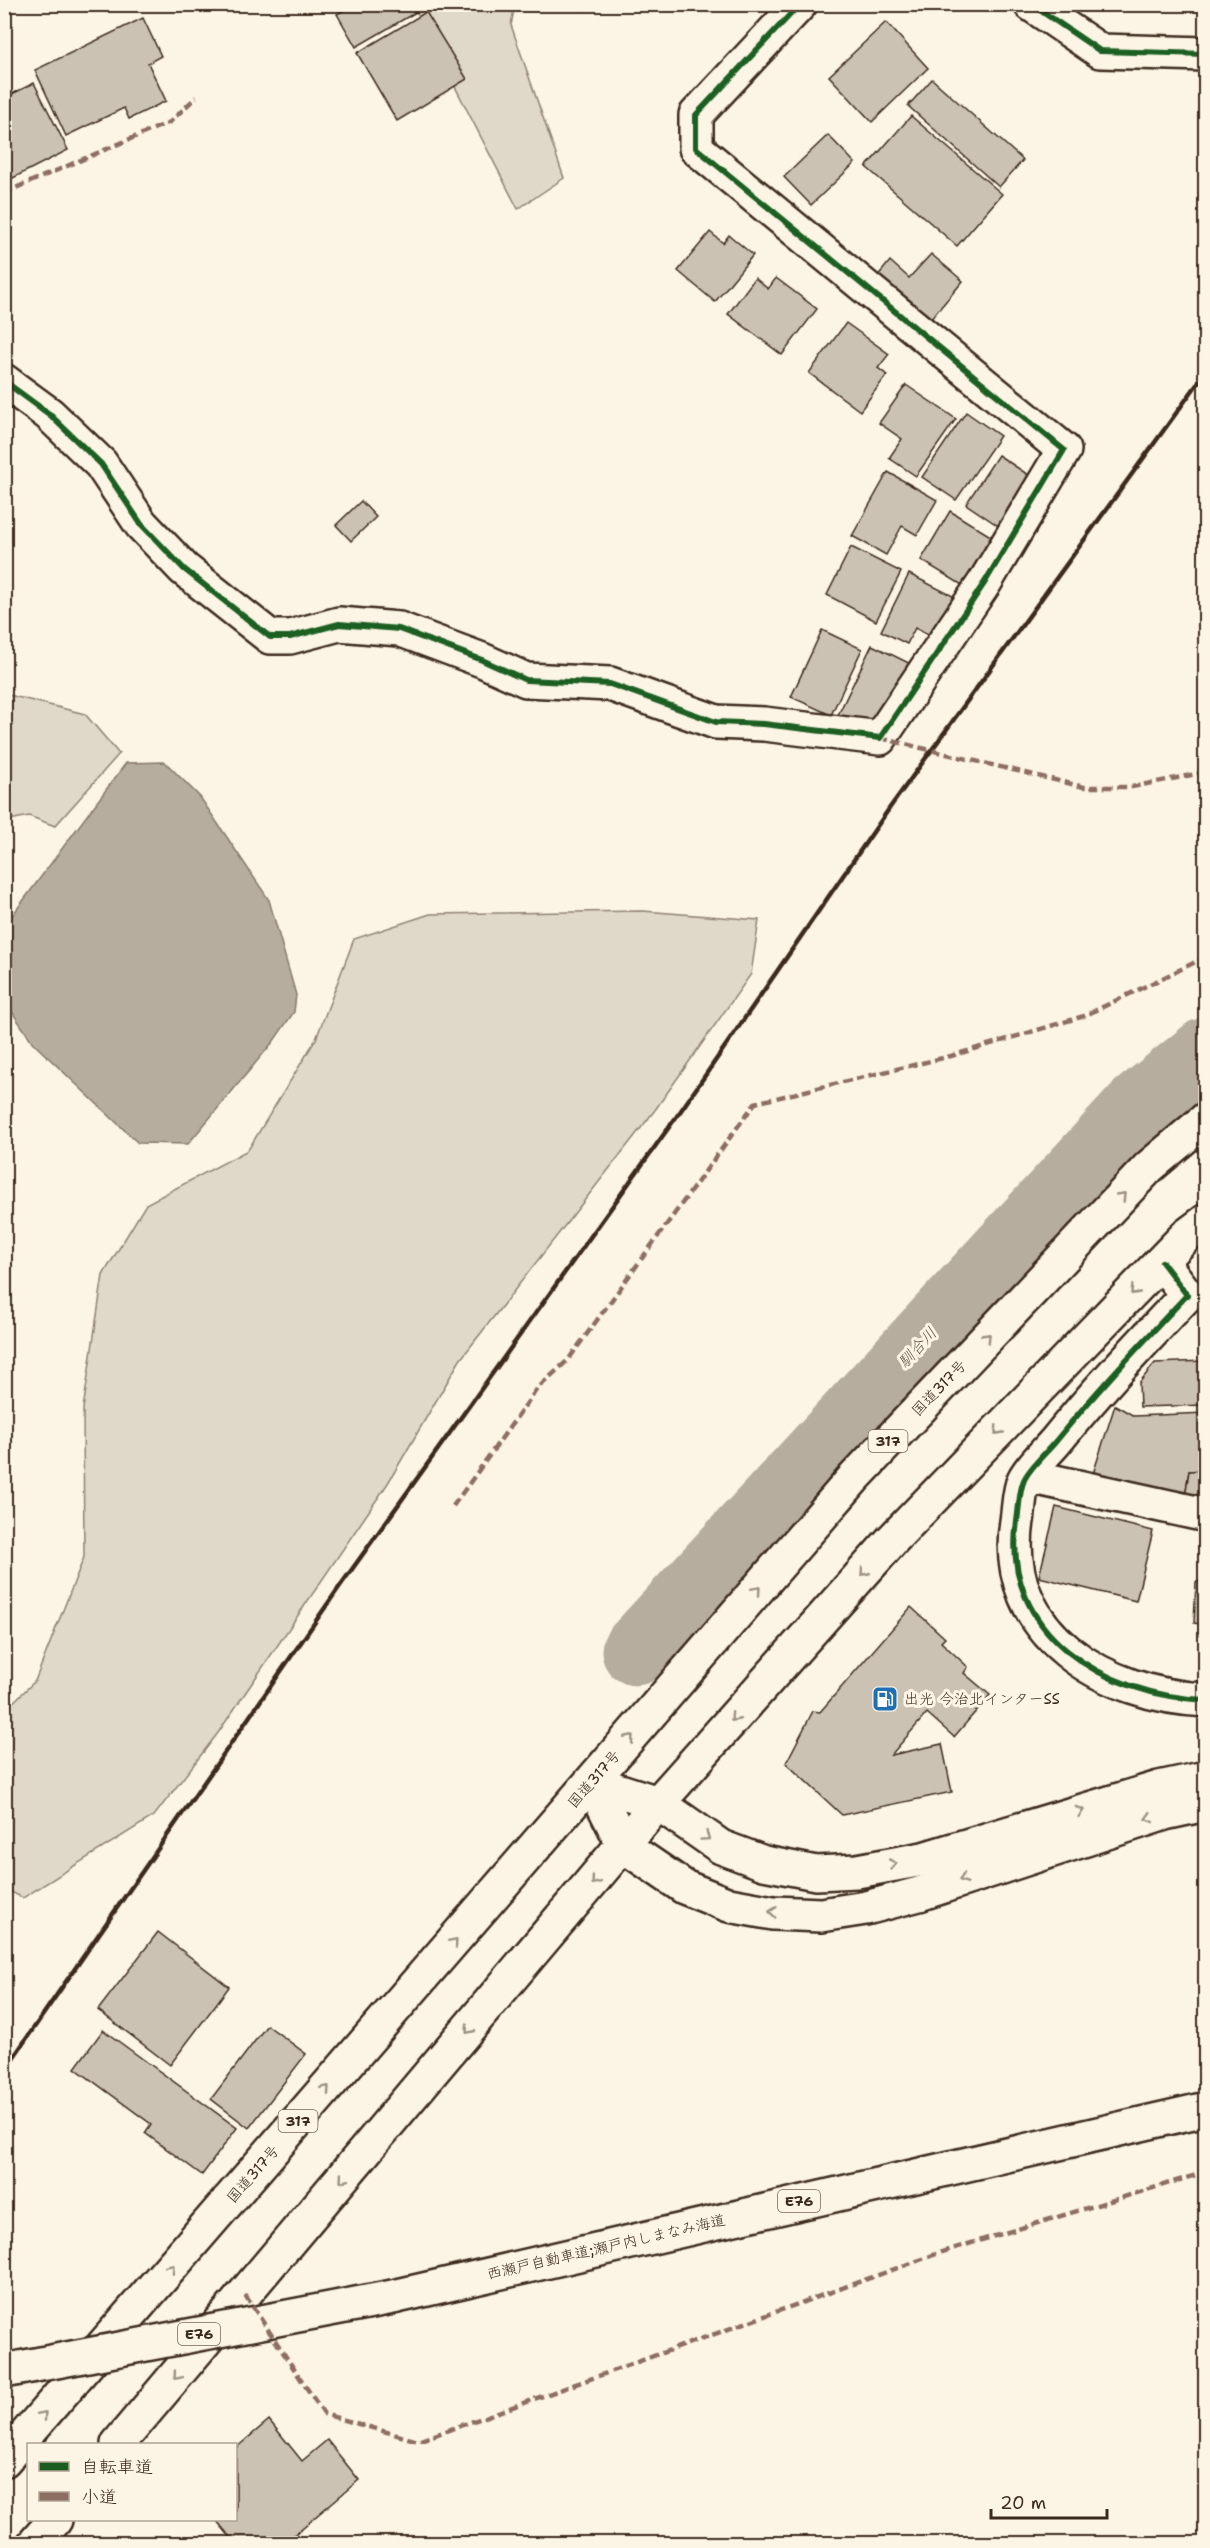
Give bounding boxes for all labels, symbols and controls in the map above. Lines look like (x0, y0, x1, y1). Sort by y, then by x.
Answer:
one-way arrow (1114, 1192, 1125, 1203)
one-way arrow (1130, 1284, 1141, 1295)
water label: 馴合川 (893, 1323, 941, 1372)
one-way arrow (980, 1333, 991, 1344)
street label: 国道317号 (907, 1356, 971, 1420)
one-way arrow (994, 1424, 1005, 1435)
road number: 317 (868, 1430, 908, 1452)
one-way arrow (860, 1565, 871, 1576)
one-way arrow (750, 1586, 761, 1597)
fuel station icon: 出光 今治北インターSS (870, 1684, 900, 1714)
place label: 出光 今治北インターSS (904, 1689, 1060, 1709)
one-way arrow (730, 1711, 741, 1722)
one-way arrow (623, 1734, 634, 1745)
street label: 国道317号 (563, 1746, 625, 1812)
one-way arrow (1075, 1806, 1085, 1818)
one-way arrow (1144, 1811, 1155, 1823)
one-way arrow (700, 1829, 711, 1840)
one-way arrow (888, 1858, 898, 1871)
one-way arrow (959, 1871, 969, 1884)
one-way arrow (591, 1874, 602, 1885)
one-way arrow (769, 1906, 778, 1919)
one-way arrow (447, 1938, 458, 1949)
one-way arrow (465, 2023, 476, 2034)
one-way arrow (319, 2085, 330, 2096)
road number: 317 (278, 2110, 318, 2132)
street label: 国道317号 (222, 2141, 284, 2207)
one-way arrow (339, 2172, 350, 2183)
road number: E76 (778, 2190, 820, 2212)
street label: 西瀬戸自動車道;瀬戸内しまなみ海道 (485, 2210, 727, 2284)
one-way arrow (163, 2264, 174, 2275)
road number: E76 (178, 2323, 220, 2345)
one-way arrow (173, 2369, 184, 2380)
one-way arrow (36, 2412, 47, 2422)
legend (27, 2443, 237, 2521)
text: 自転車道 (81, 2455, 153, 2479)
scale bar (991, 2482, 1106, 2520)
text: 小道 (81, 2485, 117, 2509)
text: 20 m (1000, 2491, 1046, 2515)

